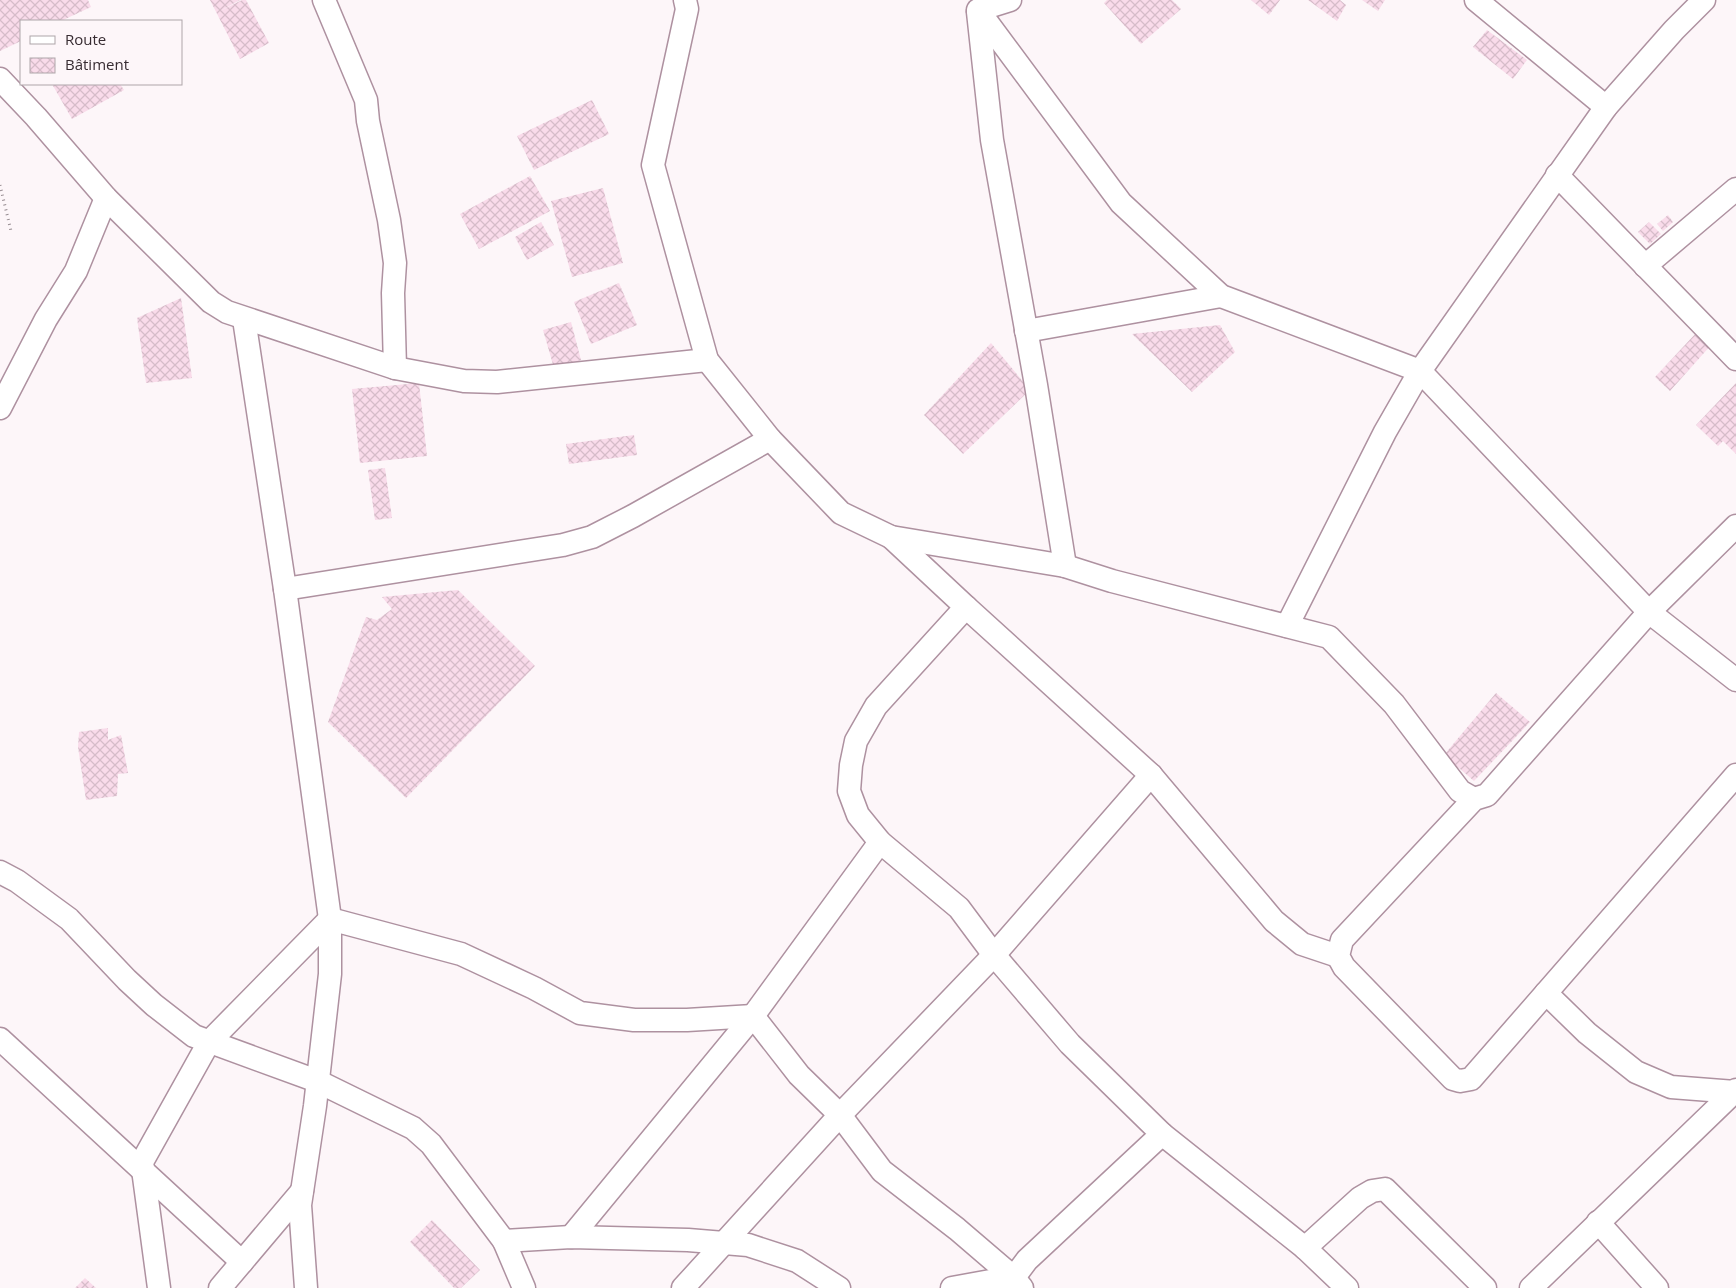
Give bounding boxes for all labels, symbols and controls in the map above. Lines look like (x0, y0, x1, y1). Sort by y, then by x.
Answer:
legend (20, 20, 182, 85)
text: Route (65, 29, 106, 49)
text: Bâtiment (65, 54, 129, 74)

